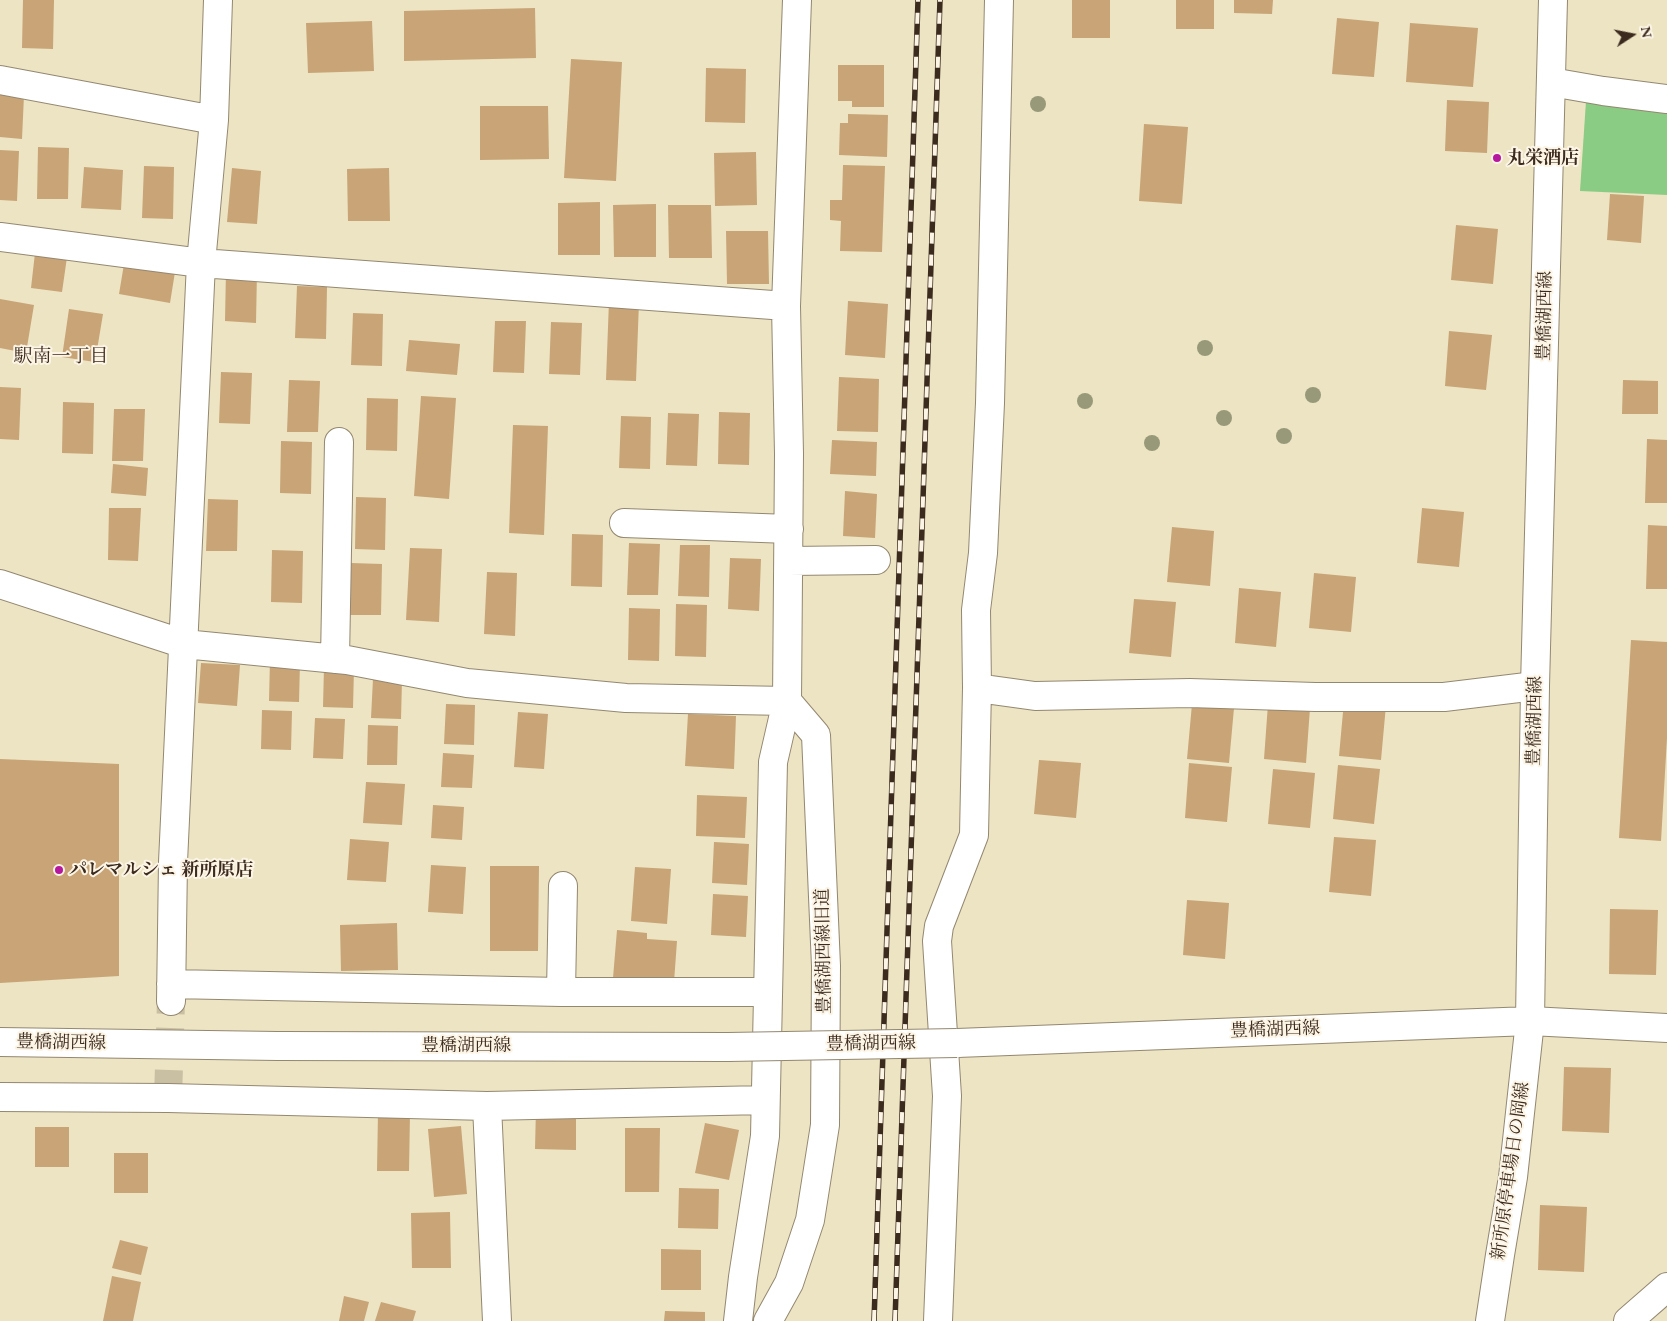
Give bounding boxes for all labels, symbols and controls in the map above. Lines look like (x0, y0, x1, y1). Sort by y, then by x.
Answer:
north arrow (1607, 10, 1657, 60)
text: N (1637, 25, 1657, 39)
place label: 丸栄酒店 (1507, 147, 1579, 169)
marker: 丸栄酒店 (1491, 152, 1503, 164)
street label: 豊橋湖西線 (1533, 271, 1557, 361)
district label: 駅南一丁目 (14, 346, 108, 368)
street label: 豊橋湖西線 (1523, 676, 1547, 766)
place label: パレマルシェ 新所原店 (69, 859, 253, 881)
marker: パレマルシェ 新所原店 (53, 864, 65, 876)
street label: 豊橋湖西線旧道 (812, 888, 836, 1014)
street label: 豊橋湖西線 (1230, 1018, 1320, 1042)
street label: 豊橋湖西線 (16, 1031, 106, 1055)
street label: 豊橋湖西線 (826, 1032, 916, 1056)
street label: 豊橋湖西線 (421, 1035, 511, 1057)
street label: 新所原停車場日の岡線 (1488, 1080, 1534, 1262)

